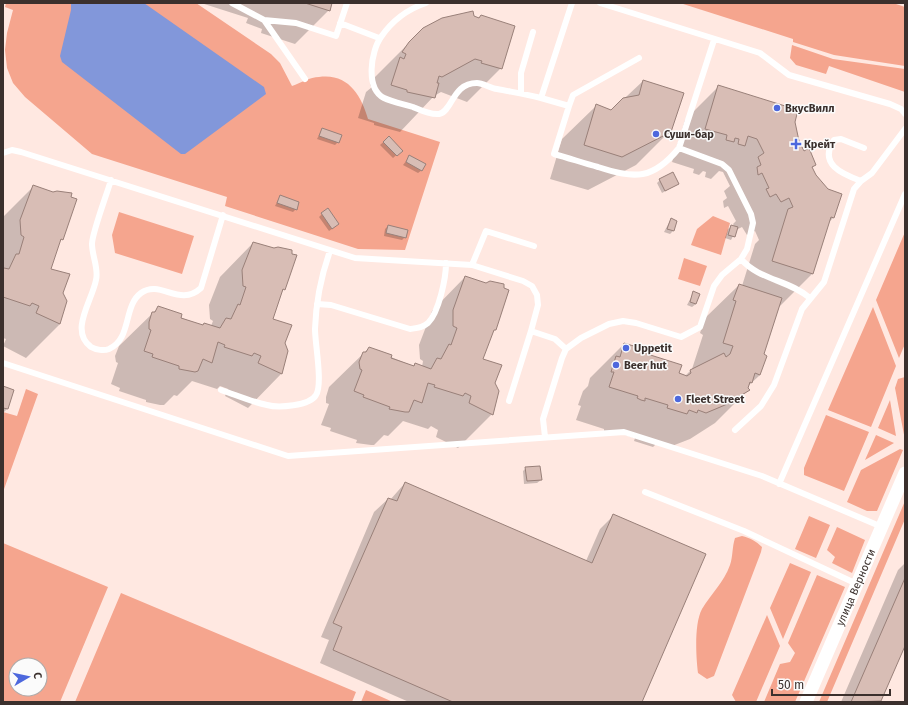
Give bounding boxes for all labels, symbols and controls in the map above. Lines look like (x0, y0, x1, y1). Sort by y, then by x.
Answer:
place label: ВкусВилл (785, 102, 835, 115)
marker: ВкусВилл (772, 103, 782, 113)
place label: Суши-бар (664, 128, 714, 141)
marker: Суши-бар (651, 129, 661, 139)
place label: Крейт (804, 138, 836, 151)
marker: Крейт (791, 139, 801, 149)
place label: Uppetit (634, 342, 673, 355)
marker: Uppetit (621, 343, 631, 353)
place label: Beer hut (624, 359, 668, 372)
marker: Beer hut (611, 360, 621, 370)
place label: Fleet Street (686, 393, 745, 406)
marker: Fleet Street (673, 394, 683, 404)
street label: улица Верности (834, 547, 878, 628)
north arrow (8, 657, 48, 697)
text: С (30, 671, 44, 680)
scale bar (772, 671, 890, 697)
text: 50 m (778, 678, 804, 692)

